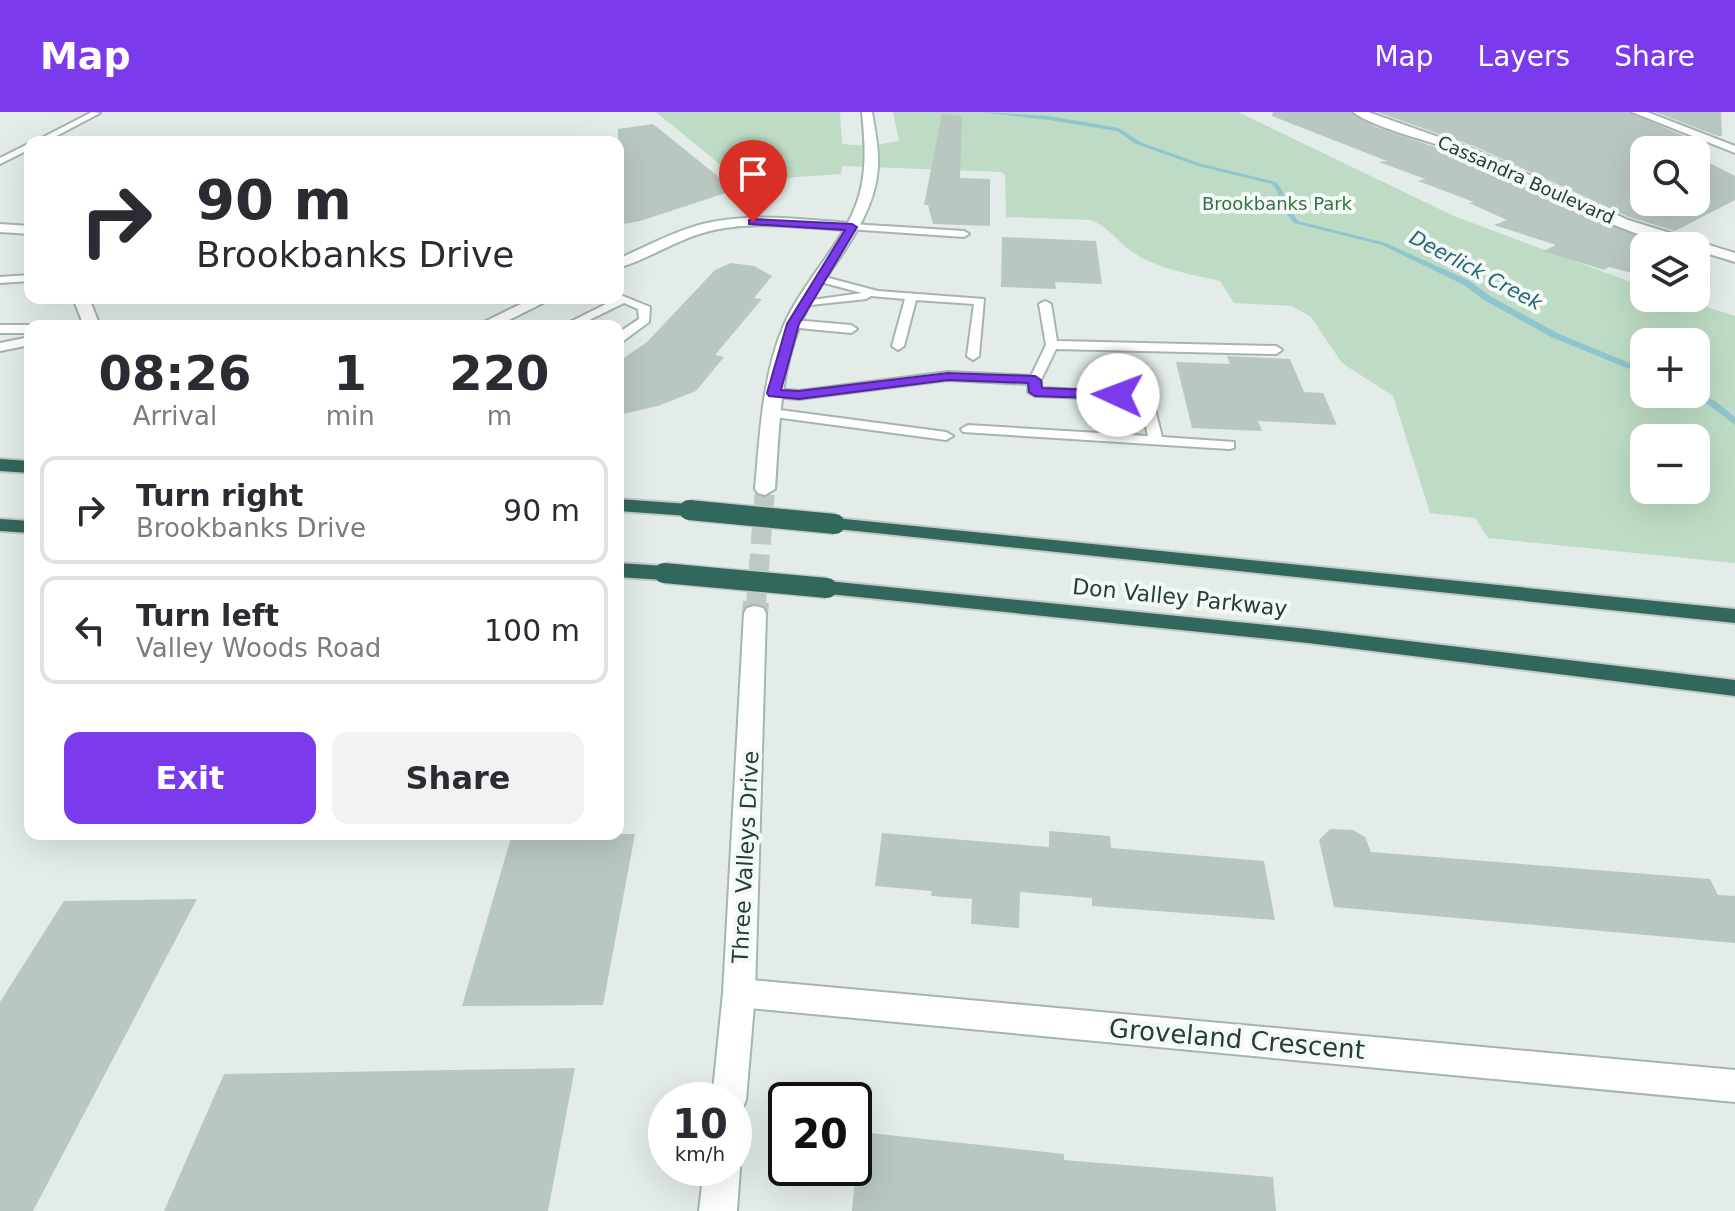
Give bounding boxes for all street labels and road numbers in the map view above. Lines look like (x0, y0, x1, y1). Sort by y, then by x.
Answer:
street label: Cassandra Boulevard (1434, 131, 1618, 228)
street label: Don Valley Parkway (1071, 574, 1289, 621)
street label: Three Valleys Drive (727, 750, 764, 965)
street label: Groveland Crescent (1108, 1013, 1366, 1065)

